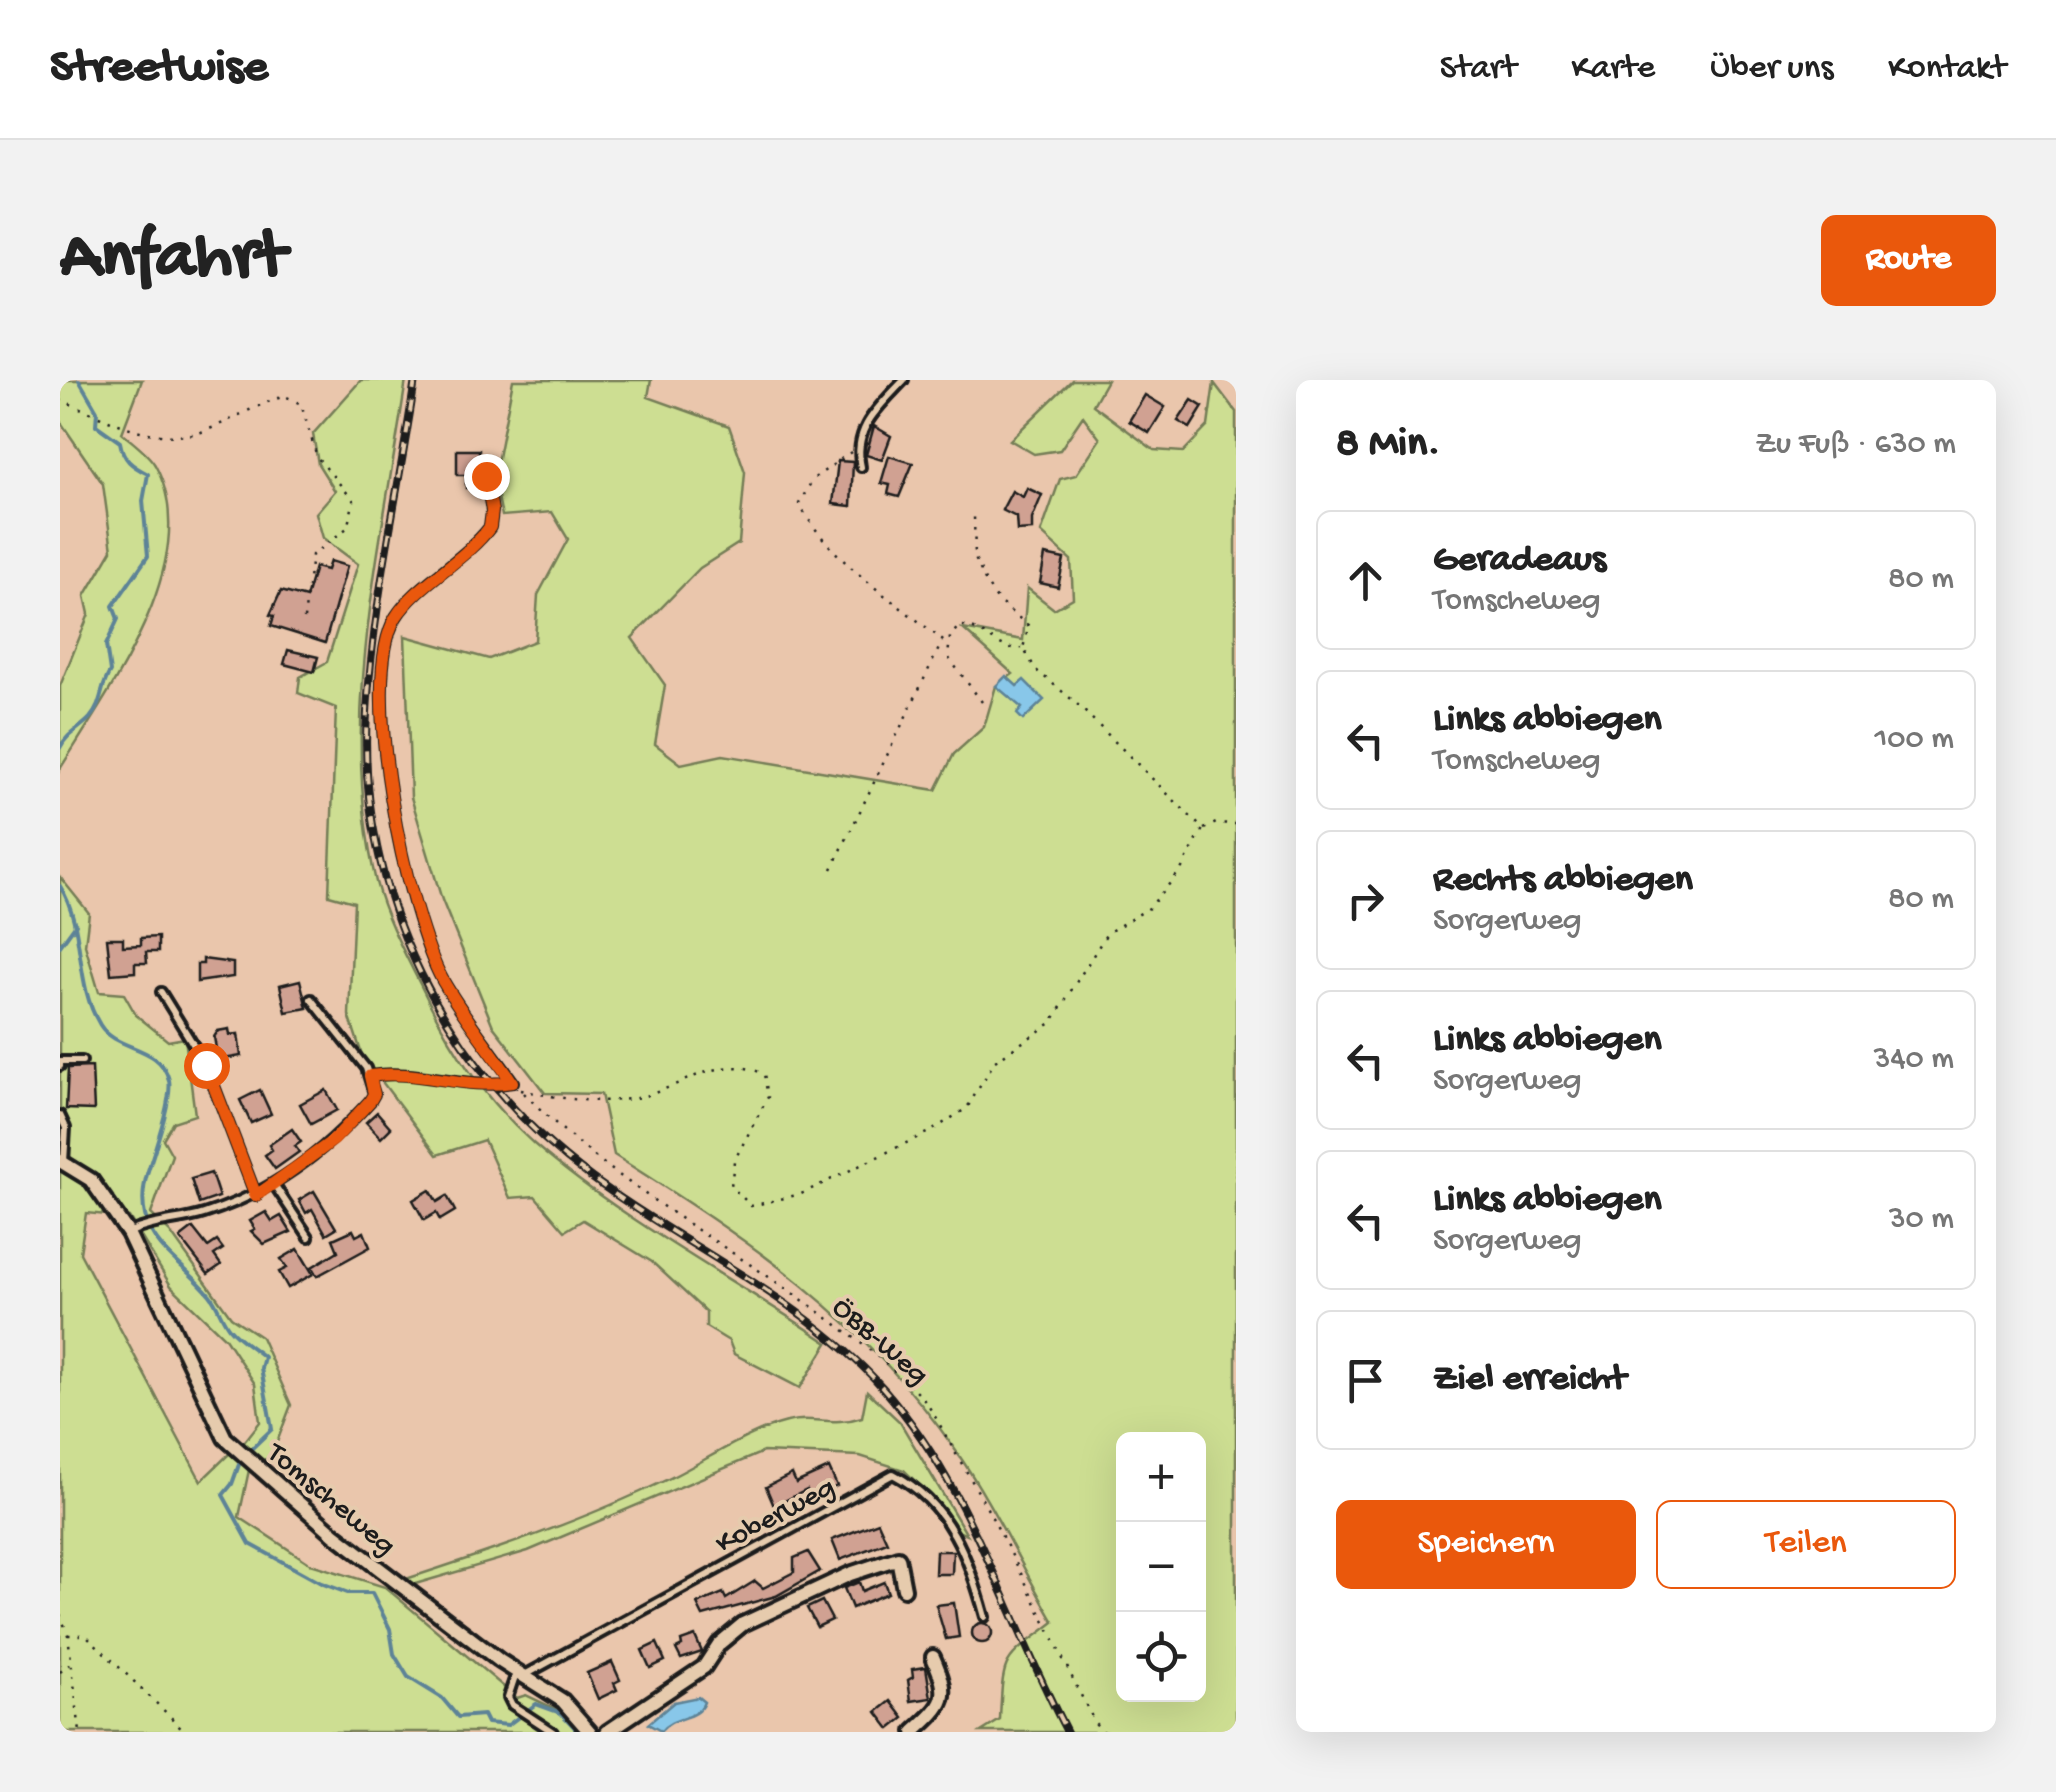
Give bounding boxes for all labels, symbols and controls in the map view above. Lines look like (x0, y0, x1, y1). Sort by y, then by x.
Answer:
text: Streetwise (50, 41, 268, 98)
text: Start (1440, 49, 1517, 90)
text: Karte (1572, 49, 1655, 90)
text: Über uns (1710, 49, 1833, 90)
text: Kontakt (1888, 49, 2006, 90)
button: Route (1821, 215, 1996, 306)
text: Anfahrt (60, 219, 286, 302)
text: 8 Min. (1336, 421, 1440, 470)
text: Zu Fuß · 630 m (1755, 426, 1956, 464)
route end (464, 454, 510, 500)
text: Geradeaus (1433, 539, 1606, 583)
icon: ahead (1338, 553, 1393, 608)
text: 80 m (1888, 561, 1954, 599)
text: Tomscheweg (1433, 583, 1601, 621)
text: Links abbiegen (1433, 699, 1661, 743)
icon: left (1338, 713, 1393, 768)
text: 100 m (1874, 721, 1954, 759)
text: Tomscheweg (1433, 743, 1601, 781)
text: Rechts abbiegen (1433, 859, 1693, 903)
icon: right (1338, 873, 1393, 928)
text: 80 m (1888, 881, 1954, 919)
text: Sorgerweg (1433, 903, 1581, 941)
text: Links abbiegen (1433, 1019, 1661, 1063)
icon: left (1338, 1033, 1393, 1088)
text: 340 m (1874, 1041, 1954, 1079)
route start (184, 1043, 230, 1089)
text: Sorgerweg (1433, 1063, 1581, 1101)
text: Links abbiegen (1433, 1179, 1661, 1223)
icon: left (1338, 1193, 1393, 1248)
text: 30 m (1889, 1201, 1954, 1239)
text: Sorgerweg (1433, 1223, 1581, 1261)
street label: ÖBB-Weg (824, 1291, 934, 1394)
icon: arrive (1338, 1353, 1393, 1408)
text: Ziel erreicht (1433, 1358, 1626, 1402)
map controls (1116, 1432, 1206, 1702)
button: + (1116, 1432, 1206, 1522)
street label: Tomscheweg (257, 1435, 402, 1564)
street label: Koberweg (711, 1471, 842, 1563)
button: Speichern (1336, 1500, 1636, 1589)
button: Teilen (1656, 1500, 1956, 1589)
button: − (1116, 1522, 1206, 1612)
button: locate (1116, 1612, 1206, 1702)

